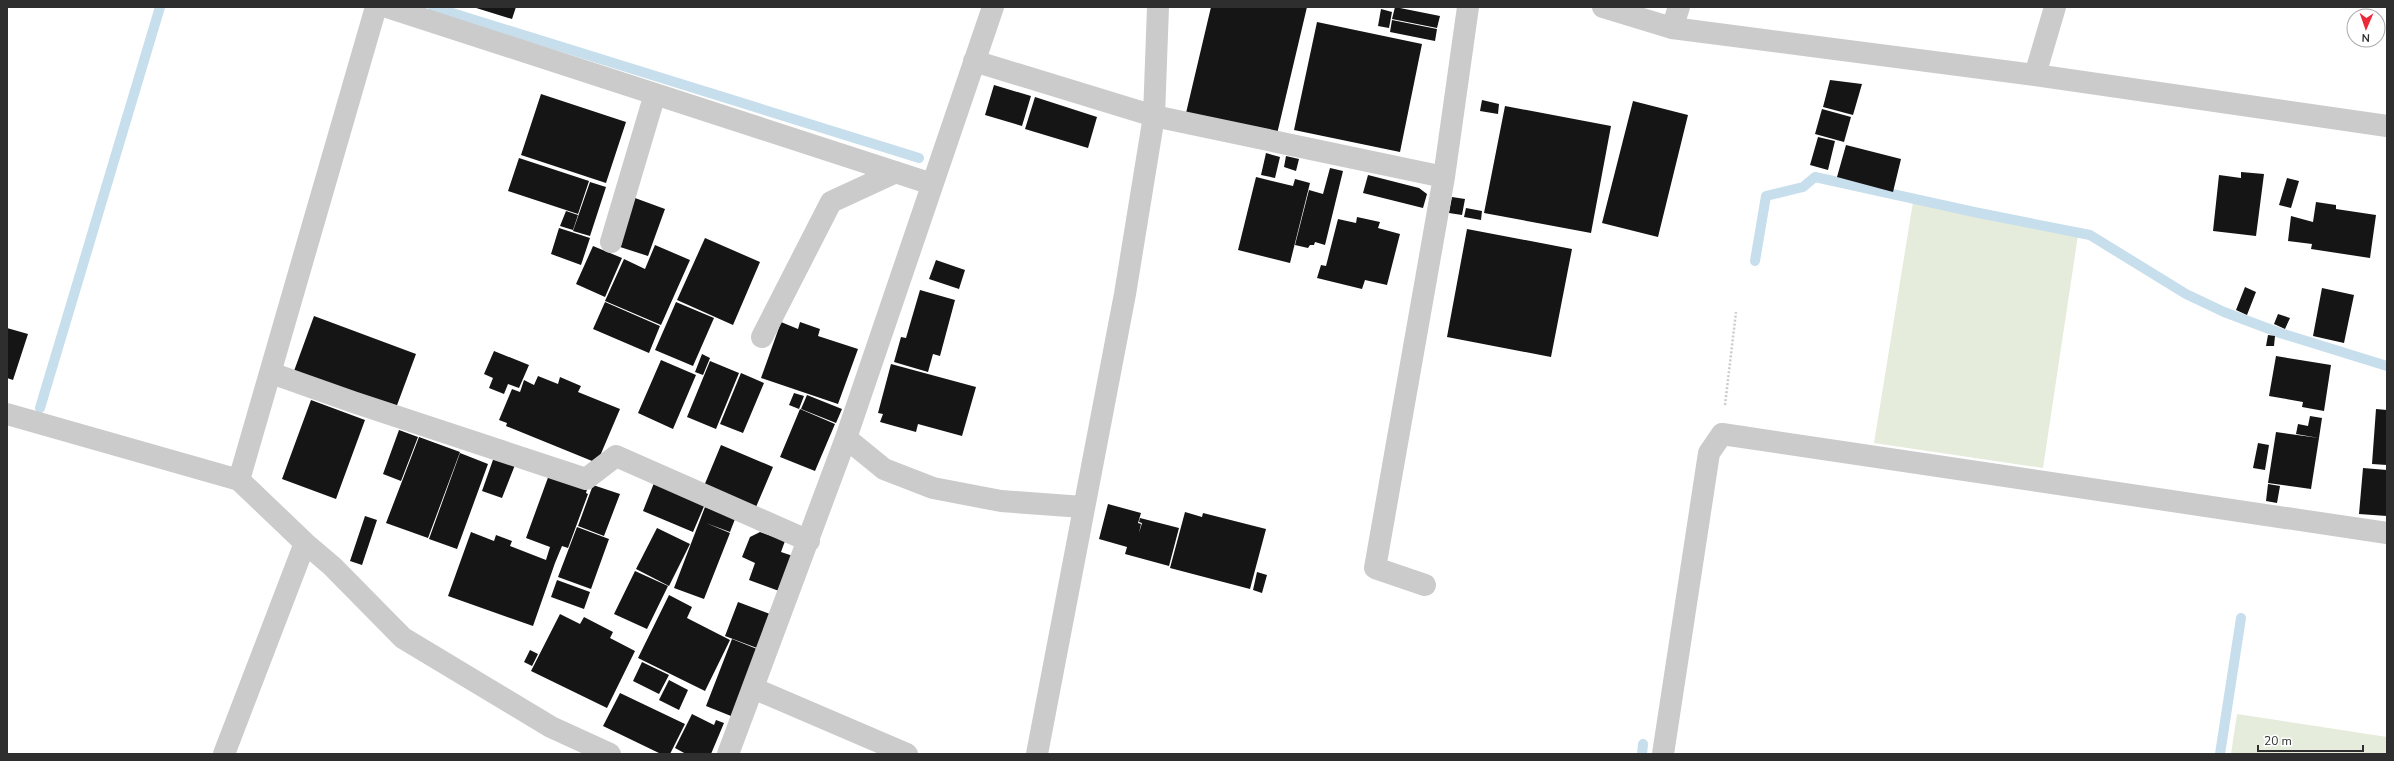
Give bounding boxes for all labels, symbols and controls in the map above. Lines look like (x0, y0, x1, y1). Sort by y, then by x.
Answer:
north arrow (2346, 8, 2386, 48)
text: N (2361, 30, 2370, 45)
scale bar (2258, 727, 2363, 753)
text: 20 m (2264, 733, 2292, 749)

